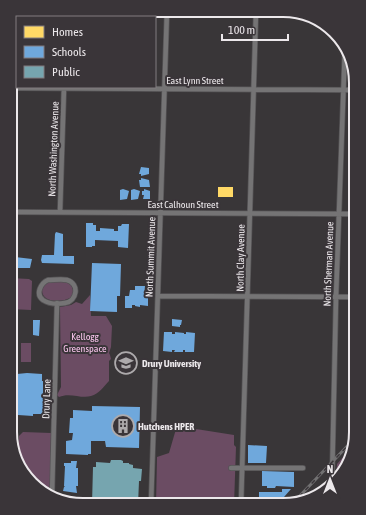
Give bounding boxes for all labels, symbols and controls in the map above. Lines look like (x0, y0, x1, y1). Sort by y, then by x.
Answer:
legend (16, 16, 156, 88)
scale bar (222, 16, 288, 42)
text: 100 m (228, 23, 255, 37)
text: Homes (52, 25, 83, 39)
text: Schools (52, 45, 86, 59)
text: Public (52, 65, 80, 79)
street label: East Lynn Street (166, 75, 224, 86)
street label: North Washington Avenue (46, 101, 61, 197)
street label: East Calhoun Street (147, 199, 219, 210)
street label: North Summit Avenue (144, 216, 157, 297)
street label: North Sherman Avenue (322, 221, 335, 307)
street label: North Clay Avenue (234, 224, 247, 292)
park label: Kellogg Greenspace (63, 331, 107, 354)
school or university icon: Drury University (113, 350, 139, 376)
place label: Drury University (142, 358, 202, 369)
street label: Drury Lane (40, 379, 53, 419)
building icon: Hutchens HPER (110, 413, 136, 439)
place label: Hutchens HPER (138, 421, 194, 432)
north arrow (310, 459, 350, 499)
text: N (327, 463, 333, 475)

